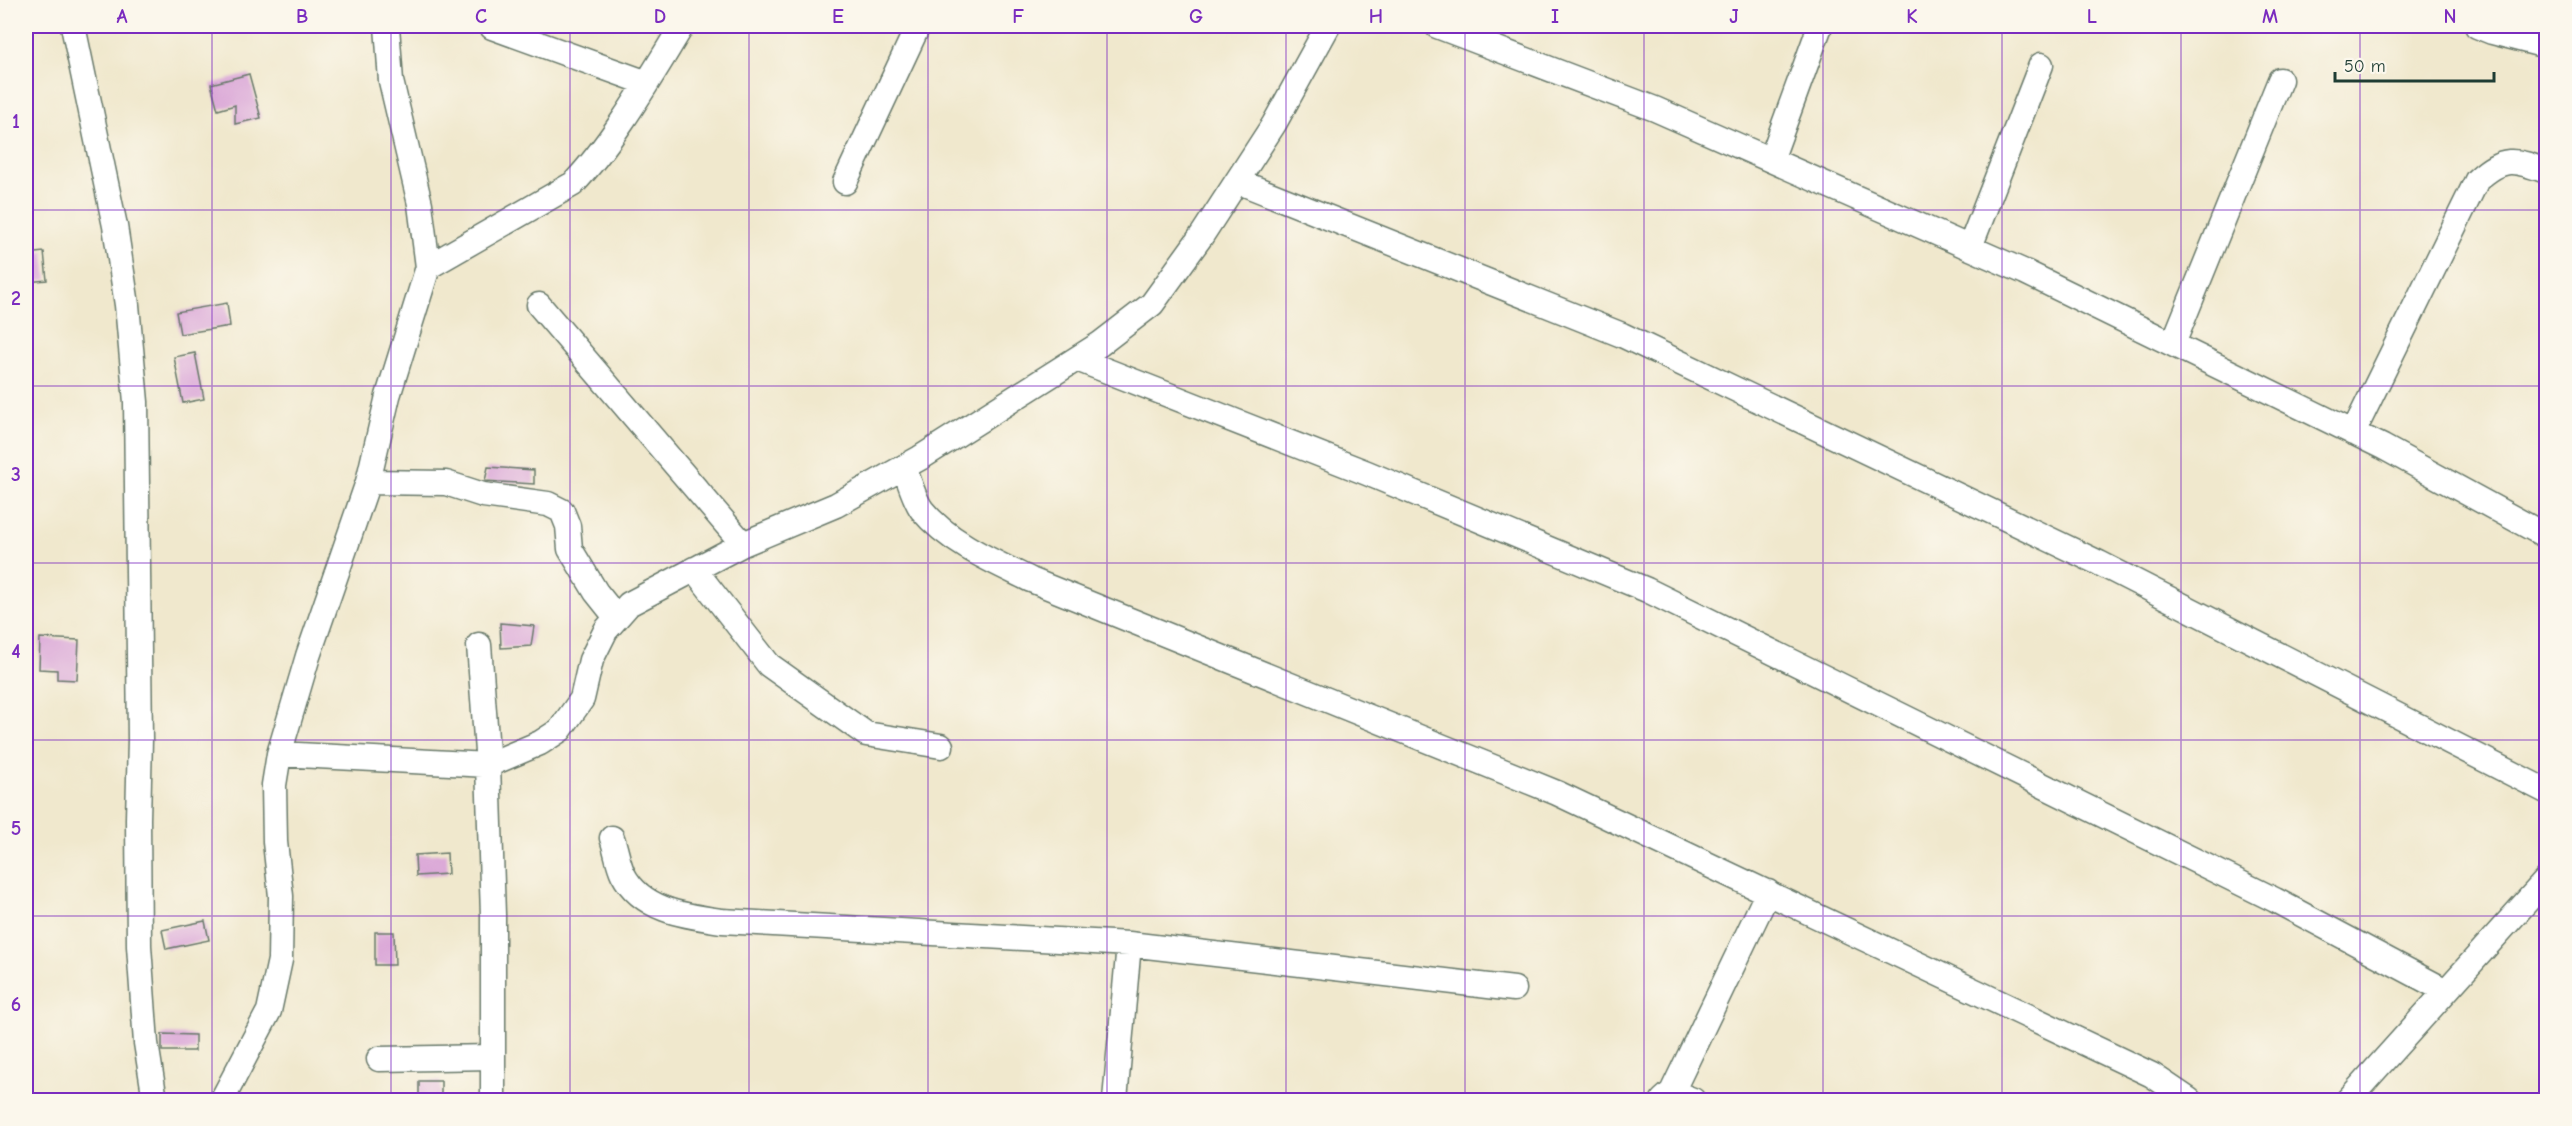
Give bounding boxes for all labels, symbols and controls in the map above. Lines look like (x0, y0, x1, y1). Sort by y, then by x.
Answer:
text: A (116, 5, 128, 28)
text: B (296, 5, 308, 28)
text: C (475, 5, 487, 28)
text: D (654, 5, 666, 28)
text: E (832, 5, 844, 28)
text: F (1012, 5, 1024, 28)
text: G (1189, 5, 1203, 28)
text: H (1369, 5, 1383, 28)
text: I (1551, 5, 1559, 28)
text: J (1729, 5, 1739, 28)
text: K (1906, 5, 1918, 28)
text: L (2087, 5, 2097, 28)
text: M (2262, 5, 2278, 28)
text: N (2443, 5, 2457, 28)
scale bar (2335, 45, 2494, 83)
text: 50 m (2344, 56, 2386, 77)
text: 1 (12, 110, 20, 133)
text: 2 (11, 287, 21, 310)
text: 3 (11, 463, 21, 486)
text: 4 (11, 640, 21, 663)
text: 5 (11, 817, 21, 840)
text: 6 (11, 993, 21, 1016)

